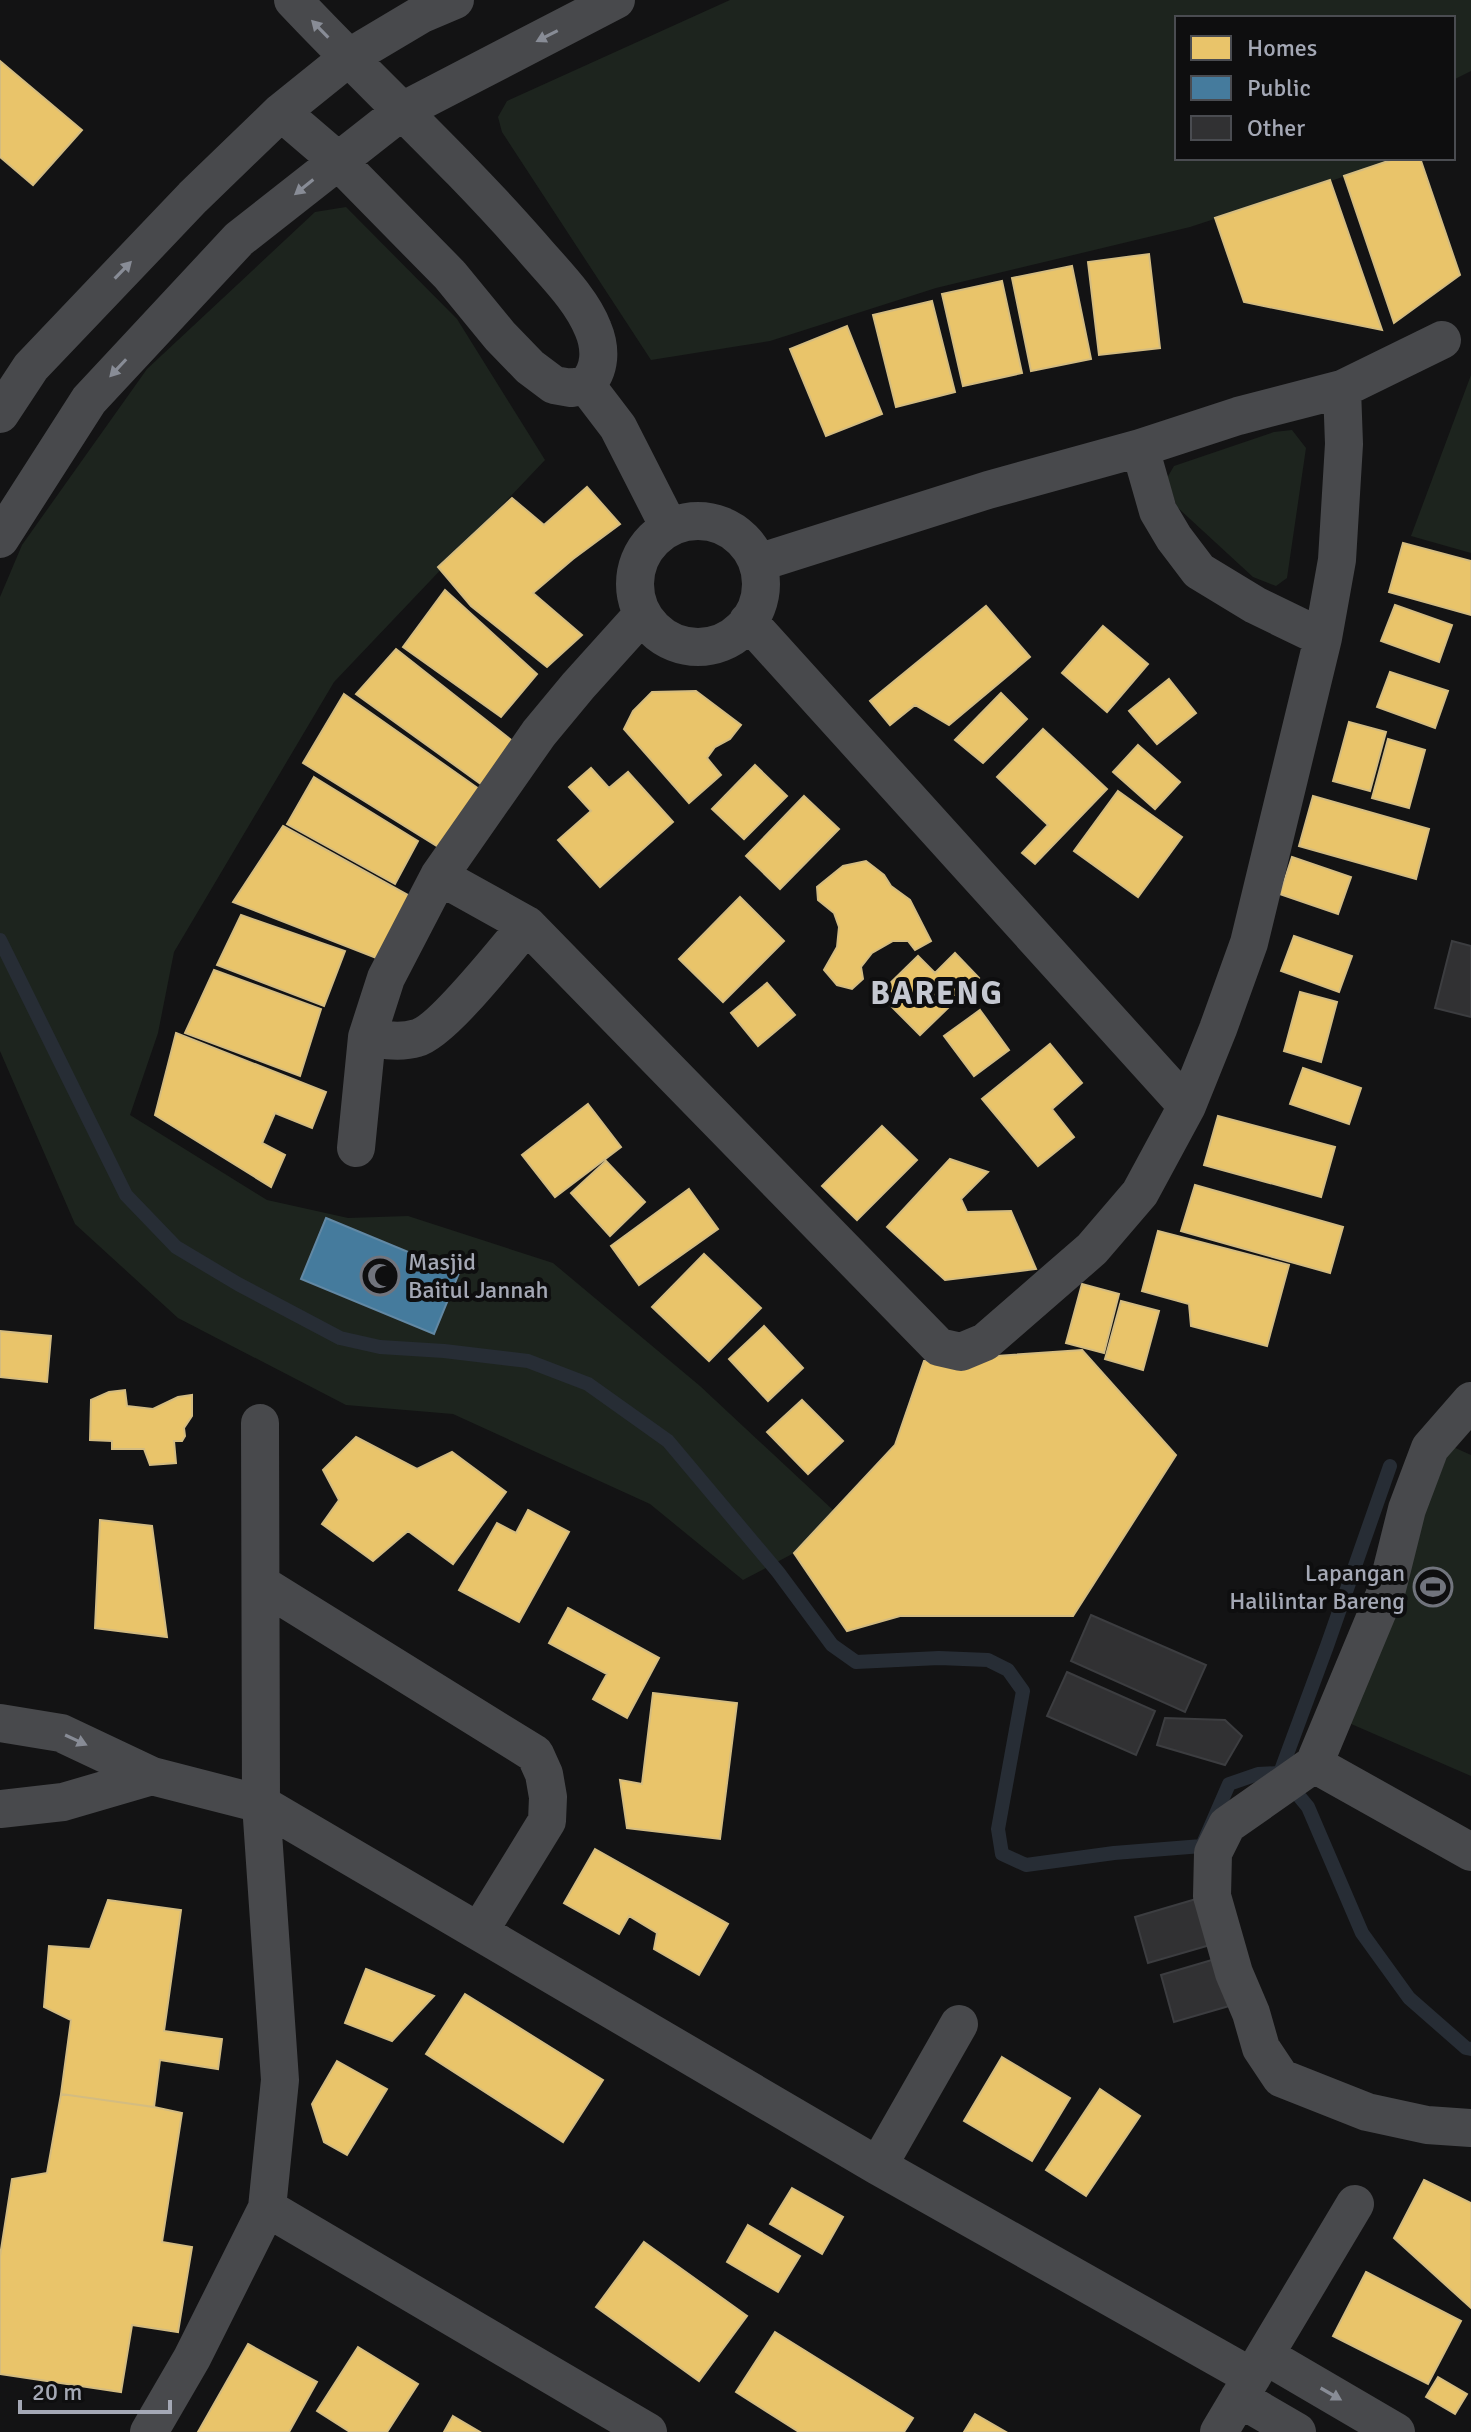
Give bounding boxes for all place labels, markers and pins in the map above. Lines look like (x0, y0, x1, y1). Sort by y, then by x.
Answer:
place label: Masjid Baitul Jannah (408, 1247, 549, 1305)
mosque icon: Masjid Baitul Jannah (359, 1255, 401, 1297)
place label: Lapangan Halilintar Bareng (1229, 1558, 1405, 1616)
sports icon: Lapangan Halilintar Bareng (1412, 1566, 1454, 1608)

